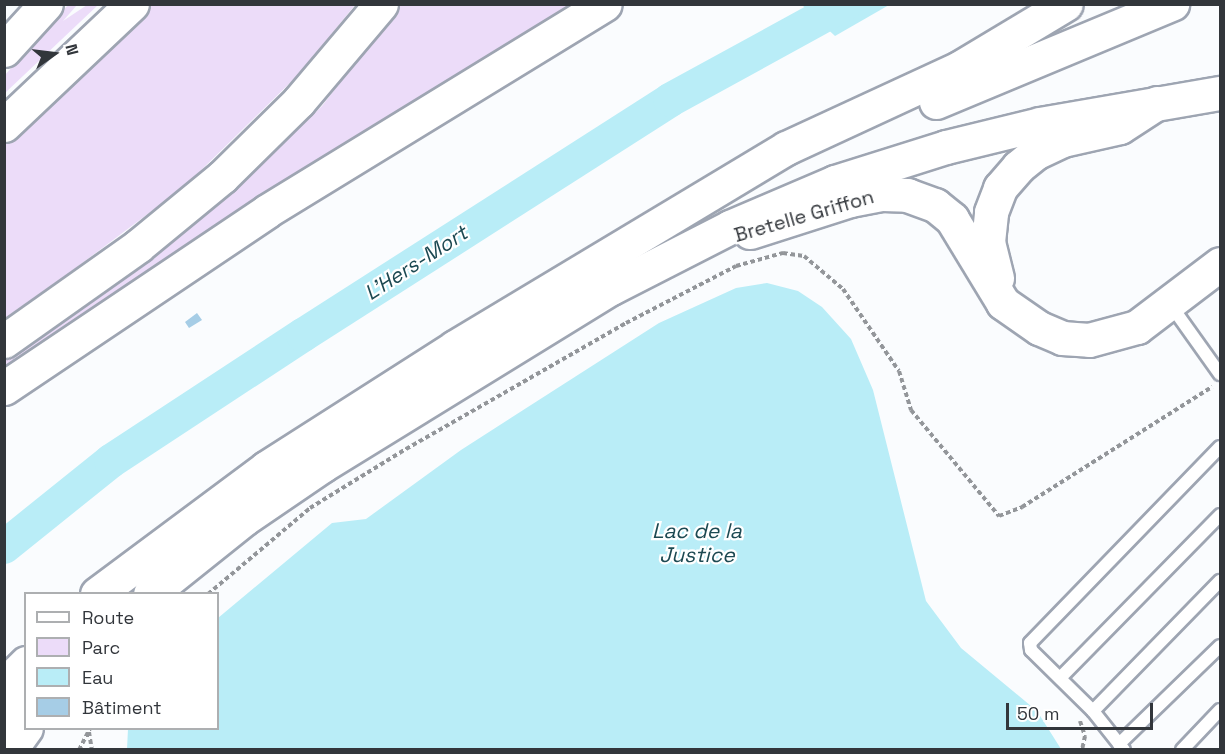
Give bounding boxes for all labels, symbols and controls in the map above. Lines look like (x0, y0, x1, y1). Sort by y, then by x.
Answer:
north arrow (24, 24, 84, 84)
text: N (60, 42, 83, 57)
street label: Bretelle Griffon (731, 185, 877, 247)
water label: L'Hers-Mort (360, 220, 472, 306)
water label: Lac de la Justice (652, 518, 742, 568)
legend (24, 592, 219, 730)
text: Route (82, 606, 134, 629)
text: Parc (82, 636, 120, 659)
text: Eau (82, 666, 113, 689)
scale bar (1009, 691, 1156, 729)
text: Bâtiment (82, 696, 162, 719)
text: 50 m (1017, 702, 1059, 725)

